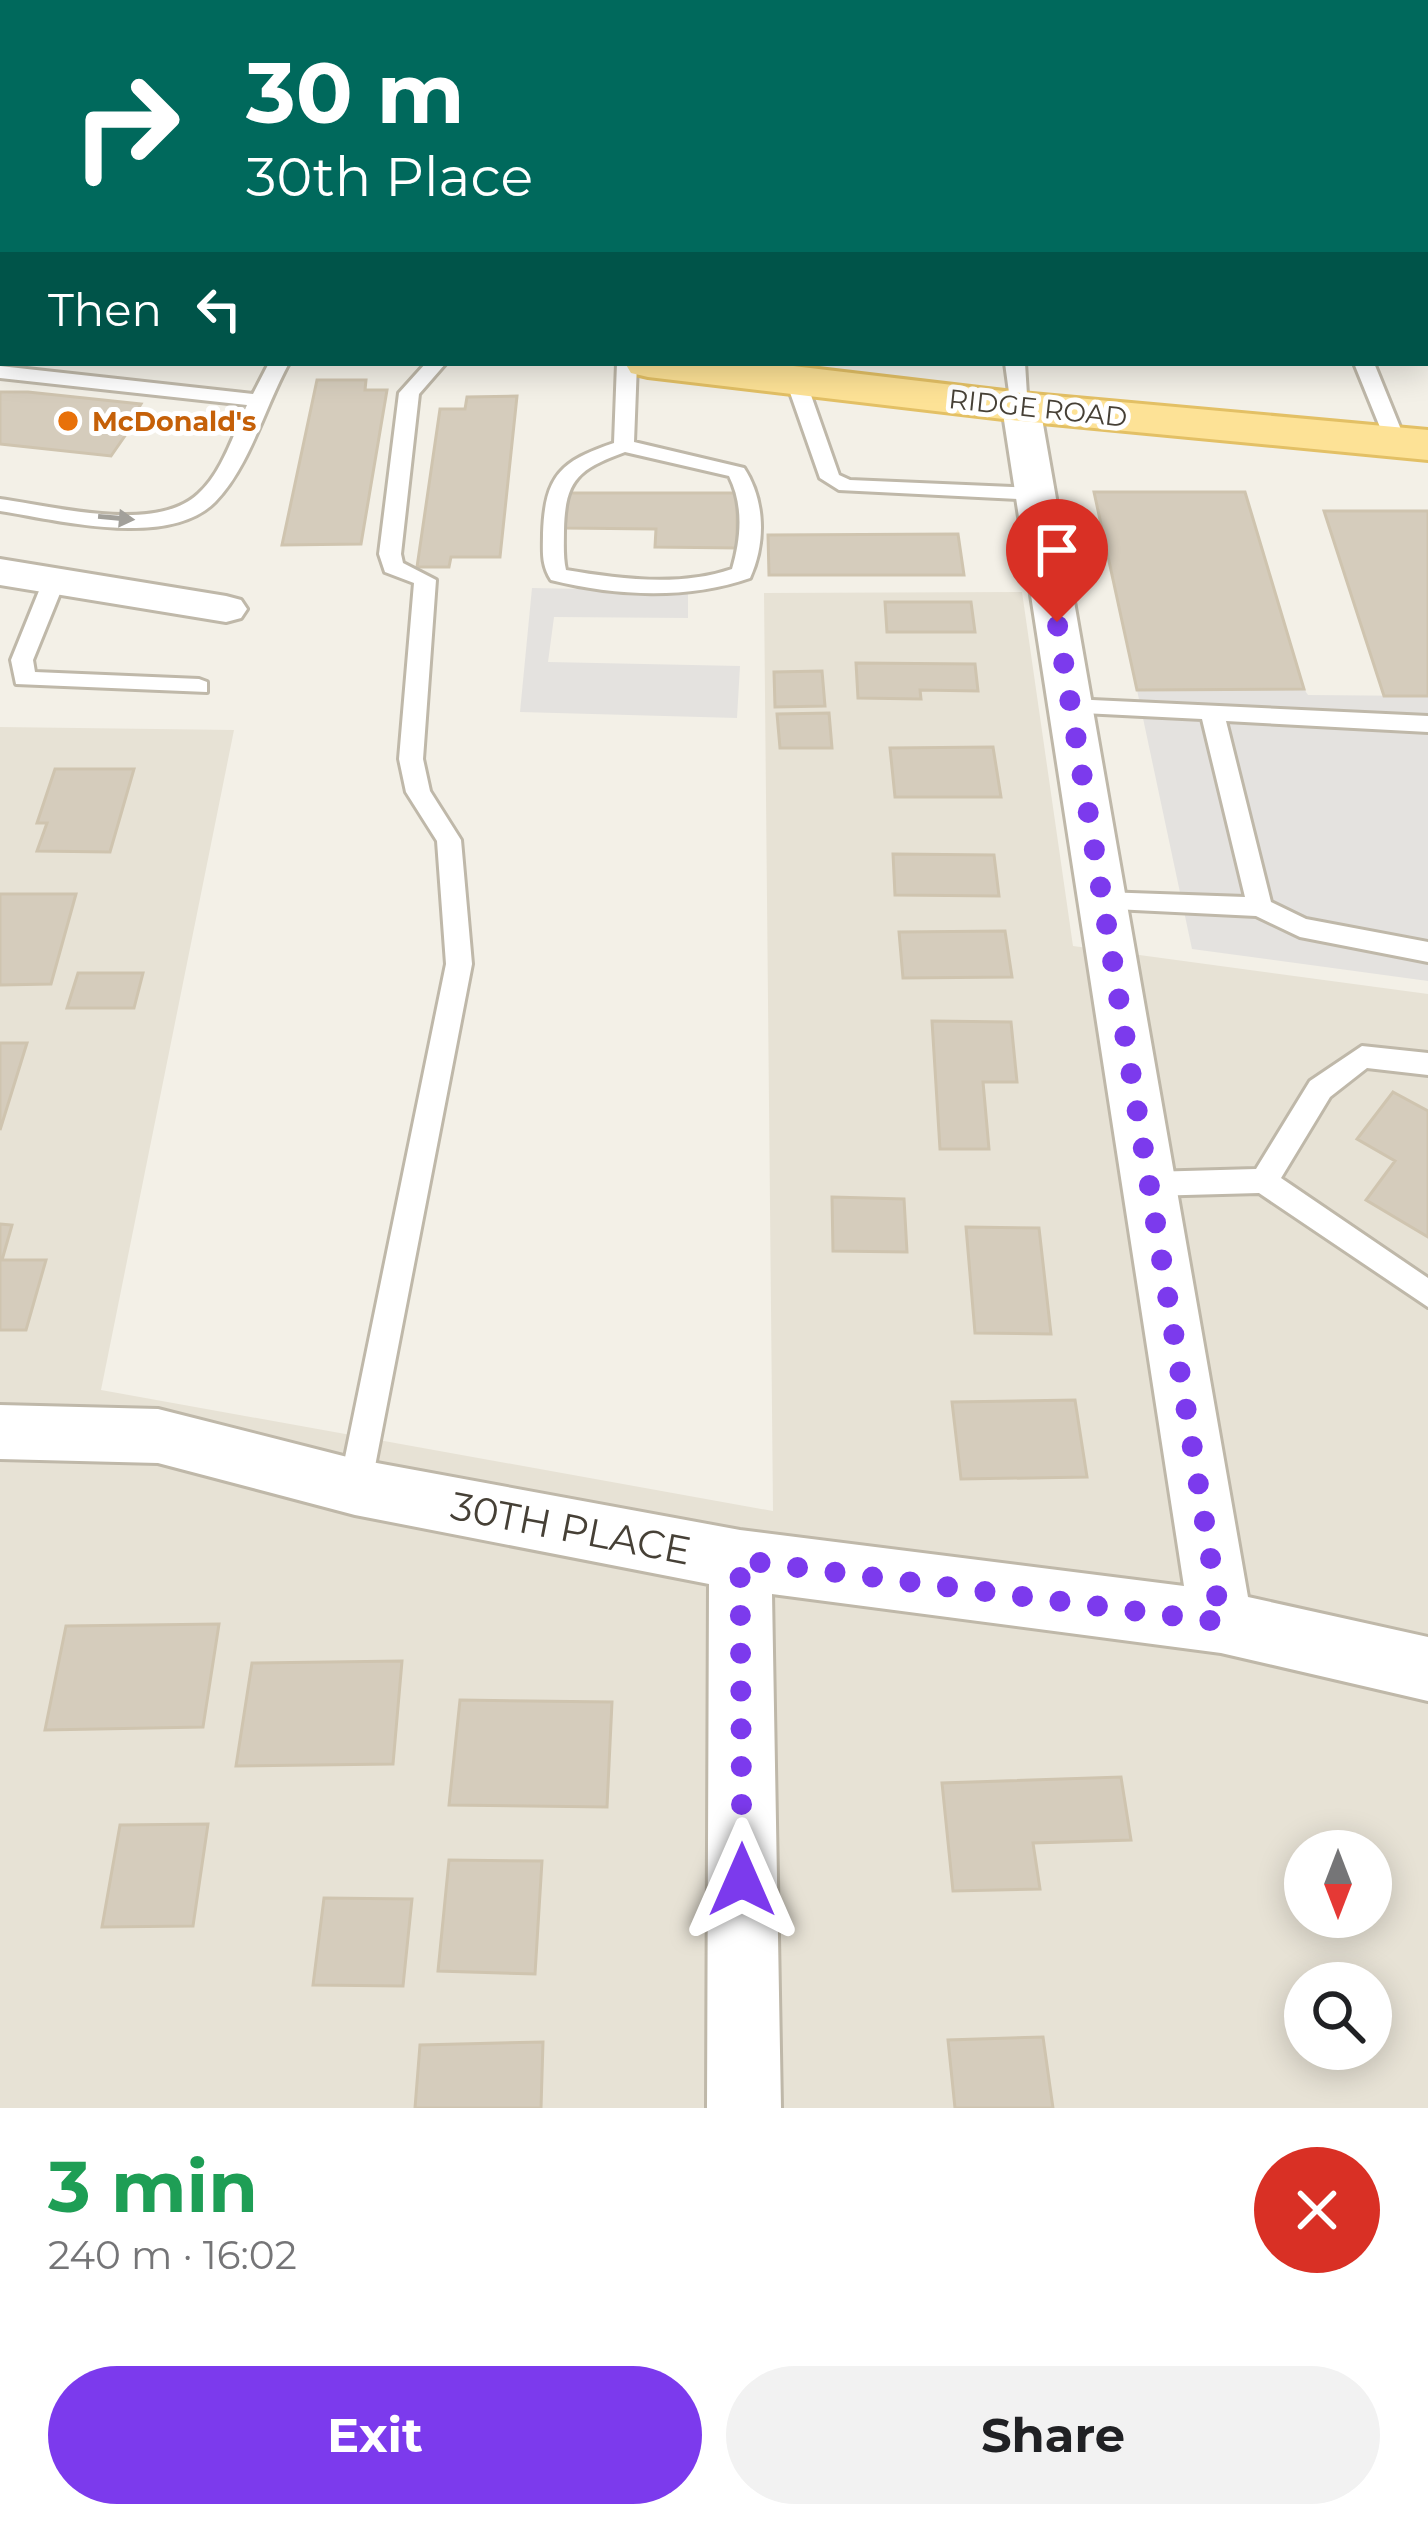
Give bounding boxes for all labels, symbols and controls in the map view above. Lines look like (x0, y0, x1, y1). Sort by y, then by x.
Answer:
text: 30 m (246, 42, 465, 144)
icon: right (48, 48, 204, 204)
text: 30th Place (246, 144, 533, 210)
icon: left (186, 276, 252, 342)
text: Then (48, 282, 162, 337)
street label: RIDGE ROAD (947, 382, 1129, 434)
place label: McDonald's (92, 405, 256, 438)
marker: McDonald's (55, 408, 81, 434)
pin (1006, 499, 1108, 622)
one-way arrow (98, 509, 135, 528)
icon: arrive (1024, 517, 1090, 583)
street label: 30TH PLACE (447, 1481, 695, 1575)
position arrow (679, 1817, 805, 1943)
north arrow (1284, 1830, 1392, 1938)
map controls (1284, 1830, 1392, 2070)
button: search (1284, 1962, 1392, 2070)
text: 3 min (48, 2142, 258, 2230)
button: close (1254, 2147, 1380, 2273)
text: 240 m · 16:02 (48, 2231, 297, 2279)
button: Exit (48, 2366, 702, 2504)
button: Share (726, 2366, 1380, 2504)

